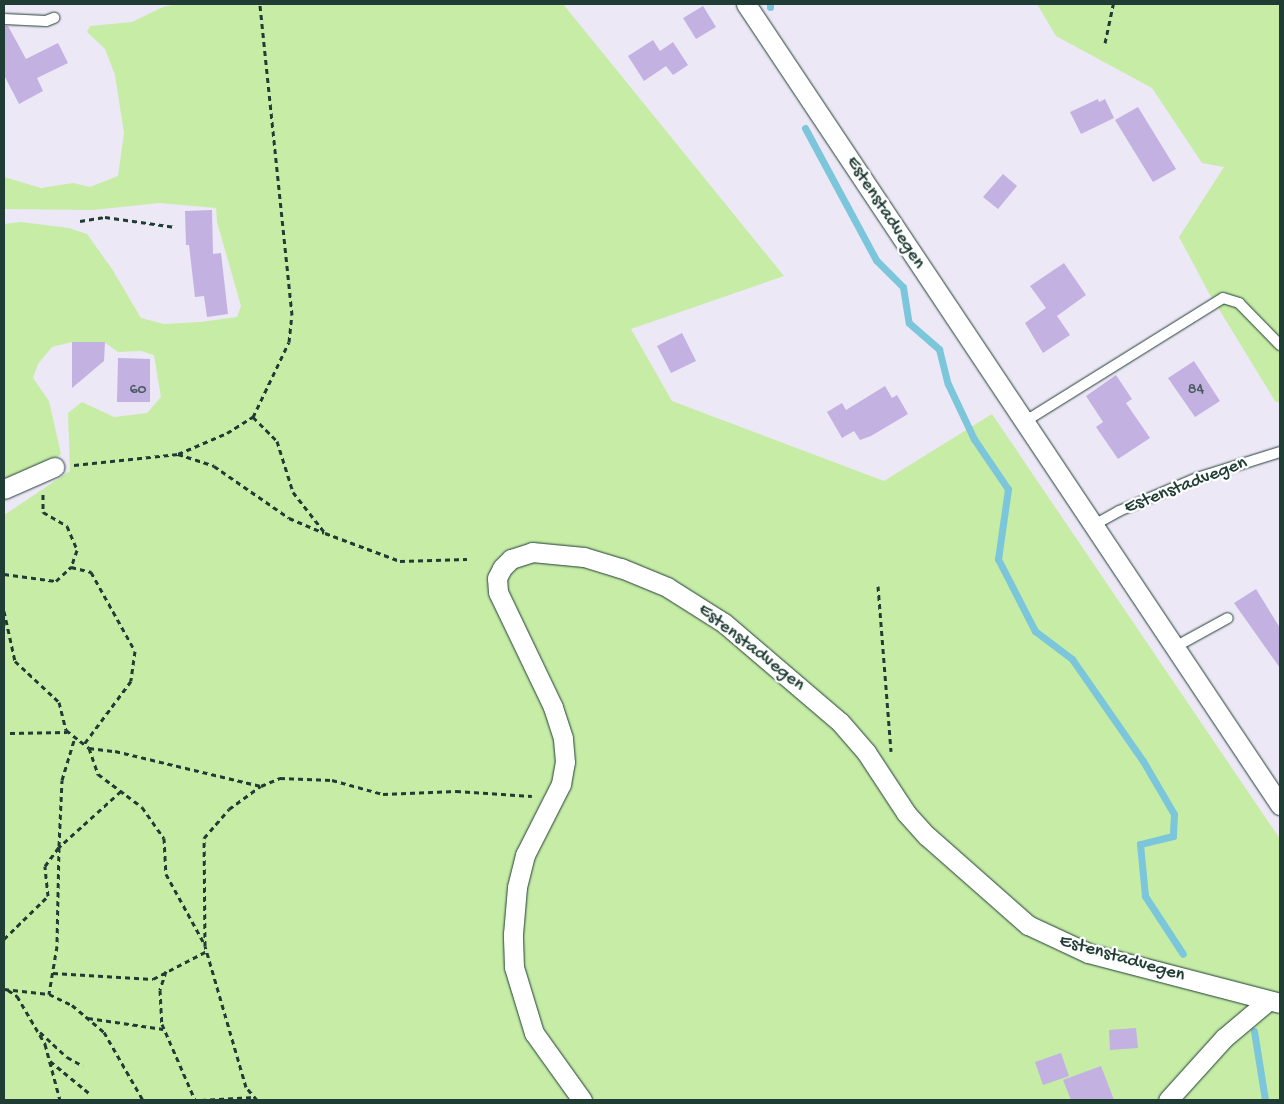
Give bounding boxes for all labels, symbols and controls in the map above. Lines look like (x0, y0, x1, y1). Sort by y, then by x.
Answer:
street label: Estenstadvegen (840, 152, 930, 274)
house number: 60 (129, 381, 147, 401)
house number: 84 (1188, 381, 1204, 401)
street label: Estenstadvegen (1121, 452, 1251, 520)
street label: Estenstadvegen (693, 599, 809, 697)
street label: Estenstadvegen (1057, 930, 1187, 988)

